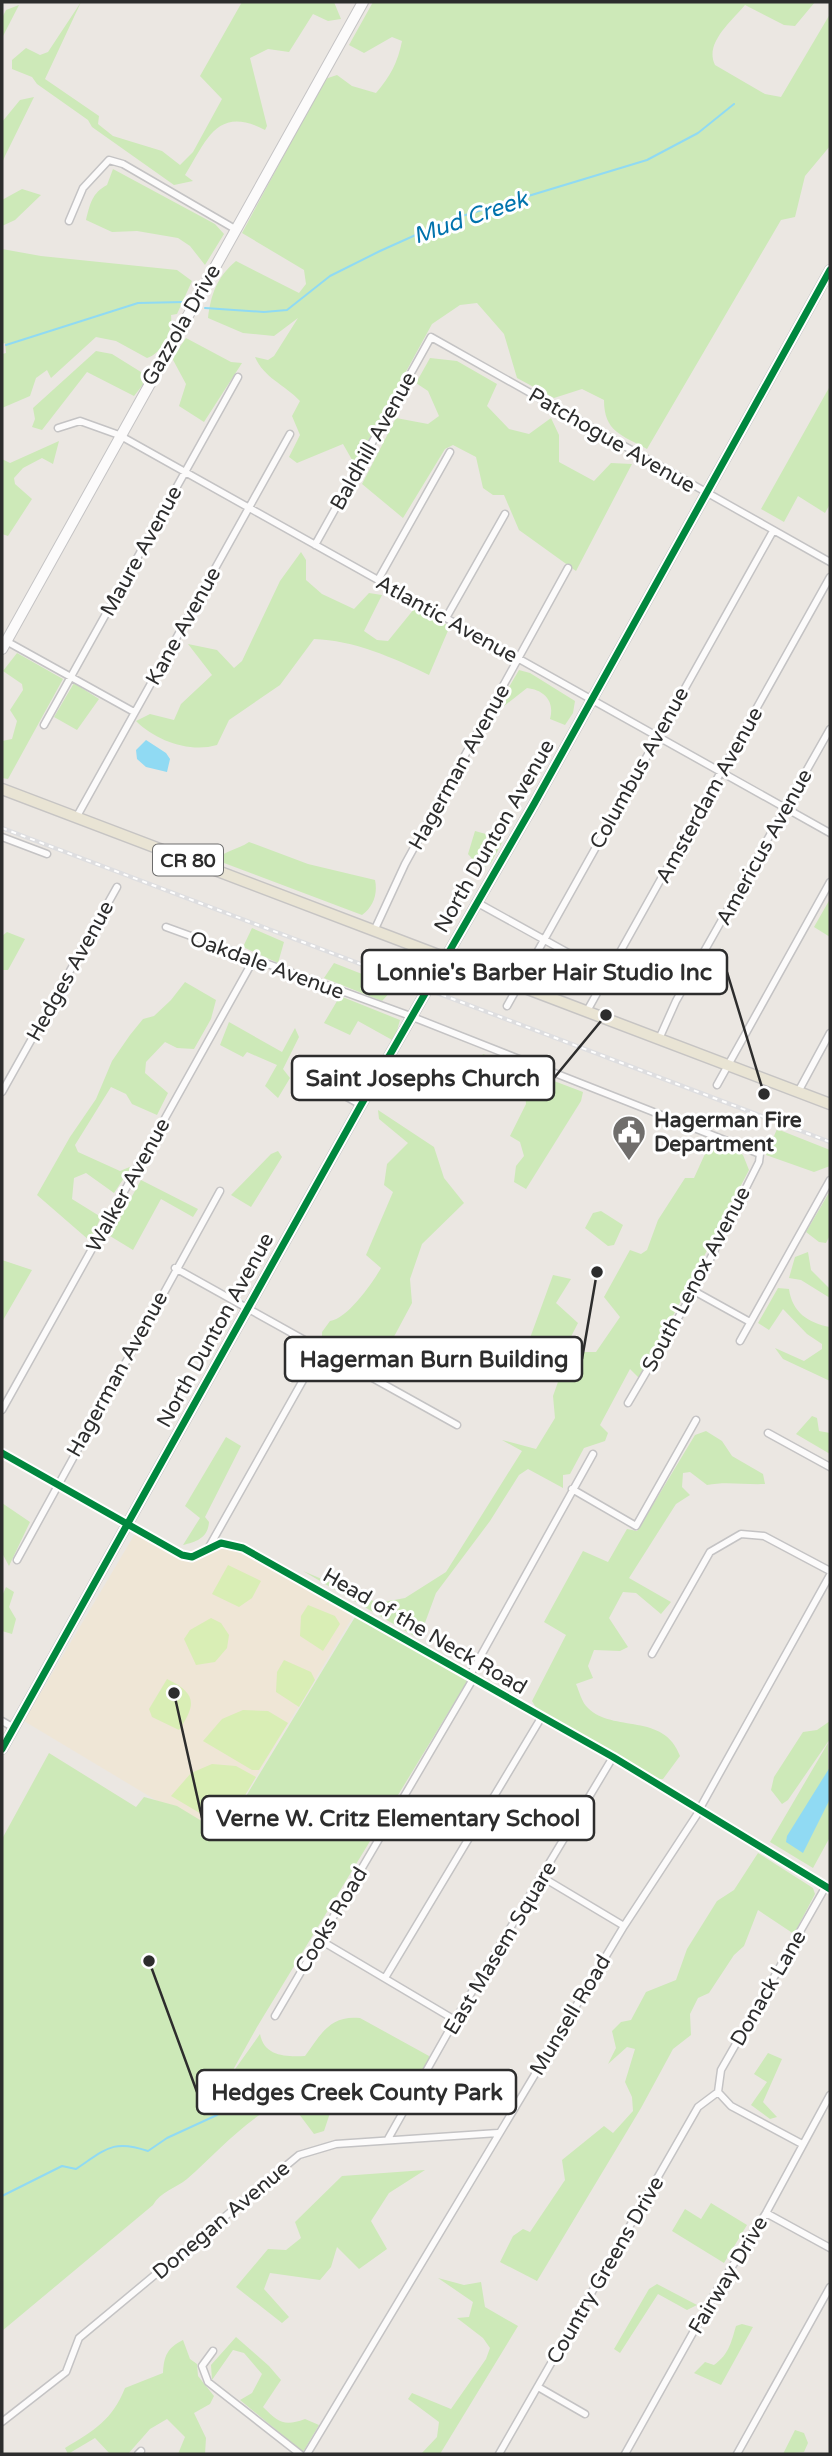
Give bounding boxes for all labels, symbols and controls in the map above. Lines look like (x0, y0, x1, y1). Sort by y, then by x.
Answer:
water label: Mud Creek (409, 185, 533, 251)
street label: Gazzola Drive (137, 260, 226, 390)
street label: Baldhill Avenue (325, 368, 422, 515)
street label: Patchogue Avenue (524, 383, 700, 498)
street label: Maure Avenue (95, 482, 188, 621)
street label: Kane Avenue (141, 563, 226, 690)
street label: Atlantic Avenue (372, 570, 522, 669)
street label: Hagerman Avenue (404, 680, 515, 854)
street label: Columbus Avenue (585, 683, 694, 853)
street label: Amsterdam Avenue (651, 703, 768, 888)
street label: North Dunton Avenue (429, 735, 560, 937)
street label: Americus Avenue (711, 765, 818, 930)
road number: CR 80 (153, 845, 223, 876)
street label: Hedges Avenue (22, 897, 119, 1046)
street label: Oakdale Avenue (186, 926, 348, 1005)
callout: Lonnie's Barber Hair Studio Inc (362, 950, 727, 994)
text: Lonnie's Barber Hair Studio Inc (376, 959, 712, 987)
callout: Saint Josephs Church (292, 1056, 554, 1100)
text: Saint Josephs Church (306, 1065, 540, 1093)
place label: Hagerman Fire Department (654, 1108, 802, 1157)
public building icon: Hagerman Fire Department (610, 1113, 648, 1162)
street label: Walker Avenue (81, 1114, 176, 1257)
street label: South Lenox Avenue (637, 1182, 756, 1376)
street label: North Dunton Avenue (152, 1228, 279, 1432)
street label: Hagerman Avenue (62, 1287, 173, 1461)
callout: Hagerman Burn Building (285, 1337, 582, 1381)
text: Hagerman Burn Building (299, 1346, 569, 1374)
street label: Head of the Neck Road (318, 1563, 531, 1700)
callout: Verne W. Critz Elementary School (202, 1796, 594, 1840)
text: Verne W. Critz Elementary School (216, 1805, 580, 1833)
street label: East Masem Square (439, 1857, 562, 2039)
street label: Cooks Road (290, 1863, 373, 1978)
street label: Donack Lane (725, 1926, 812, 2051)
street label: Munsell Road (525, 1950, 616, 2080)
callout: Hedges Creek County Park (197, 2070, 516, 2114)
text: Hedges Creek County Park (211, 2079, 503, 2107)
street label: Donegan Avenue (148, 2156, 295, 2285)
street label: Country Greens Drive (541, 2172, 669, 2369)
street label: Fairway Drive (684, 2212, 773, 2339)

